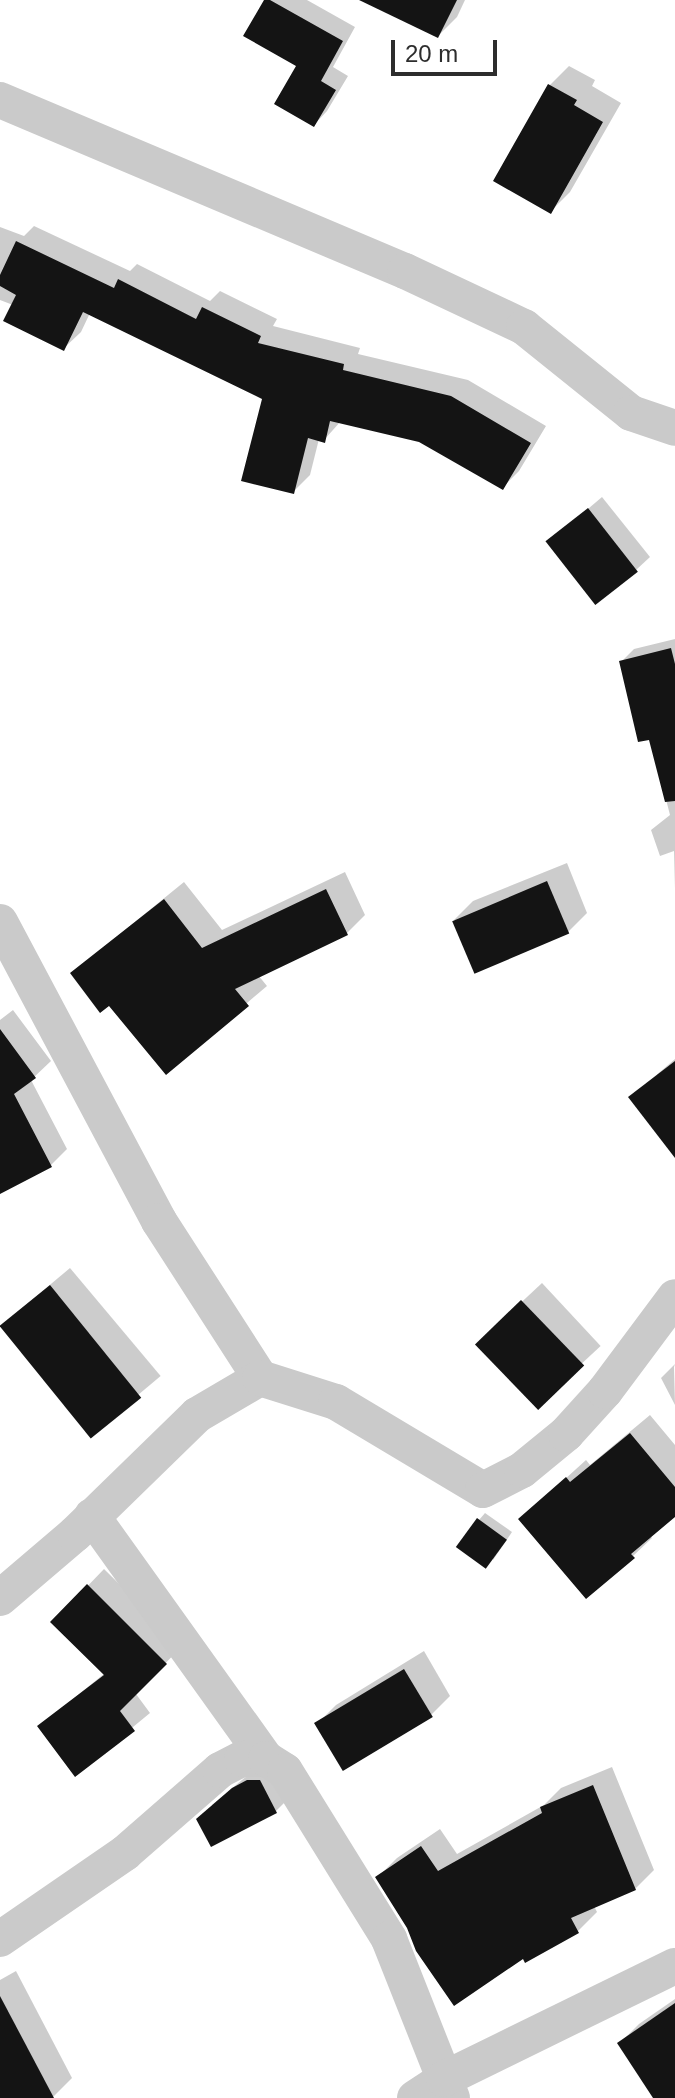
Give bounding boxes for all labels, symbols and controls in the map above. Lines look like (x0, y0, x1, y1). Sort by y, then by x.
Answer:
scale bar (395, 24, 501, 74)
text: 20 m (405, 40, 458, 67)

